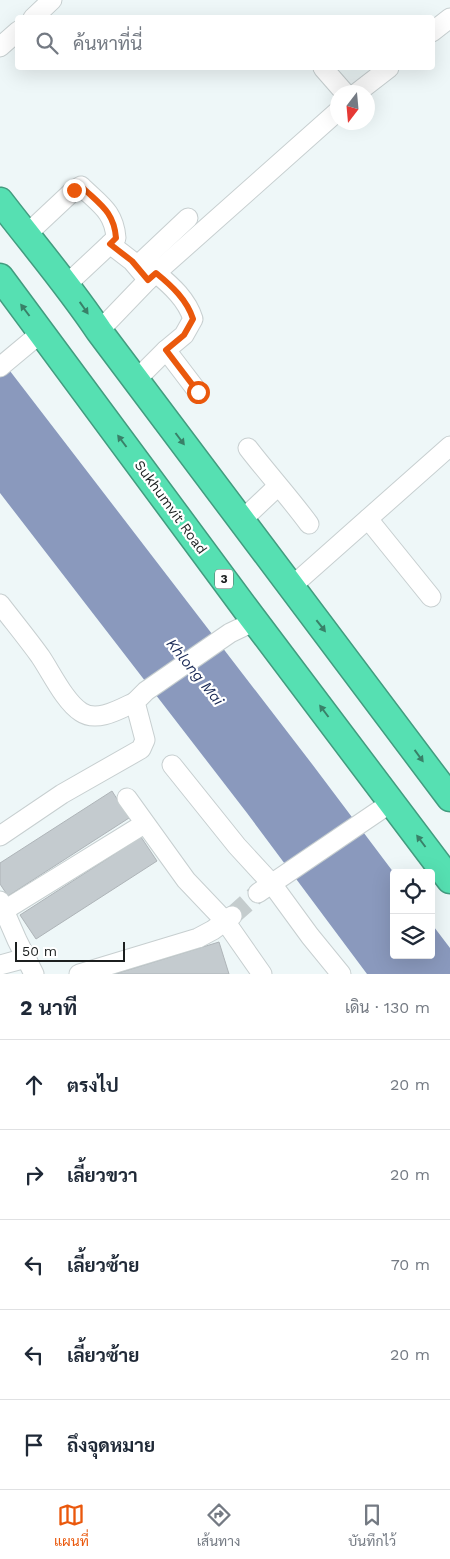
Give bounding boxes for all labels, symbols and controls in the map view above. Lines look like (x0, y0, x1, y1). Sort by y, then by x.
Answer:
search box (15, 15, 435, 70)
icon: search (33, 29, 61, 57)
text: ค้นหาที่นี่ (73, 32, 142, 55)
north arrow (330, 85, 375, 130)
route end (63, 179, 86, 202)
one-way arrow (79, 302, 89, 315)
one-way arrow (20, 303, 30, 317)
route start (187, 381, 210, 404)
one-way arrow (175, 432, 186, 445)
one-way arrow (117, 434, 127, 448)
street label: Sukhumvit Road (132, 457, 210, 557)
road number: 3 (215, 570, 233, 588)
one-way arrow (316, 619, 326, 633)
water label: Khlong Mai (163, 635, 228, 710)
one-way arrow (318, 705, 329, 718)
one-way arrow (414, 749, 424, 763)
one-way arrow (416, 834, 426, 848)
map controls (390, 869, 435, 959)
button: locate (390, 869, 435, 914)
button: layers (390, 914, 435, 959)
scale bar (15, 939, 125, 962)
text: 50 m (22, 943, 57, 959)
text: 2 นาที (20, 995, 77, 1020)
text: เดิน · 130 m (345, 998, 430, 1017)
icon: ahead (20, 1071, 48, 1099)
text: ตรงไป (67, 1074, 119, 1097)
text: 20 m (390, 1075, 430, 1094)
icon: right (20, 1161, 48, 1189)
text: เลี้ยวขวา (67, 1164, 138, 1187)
text: 20 m (390, 1165, 430, 1184)
icon: left (20, 1251, 48, 1279)
text: เลี้ยวซ้าย (67, 1254, 139, 1277)
text: 70 m (391, 1255, 430, 1274)
icon: left (20, 1341, 48, 1369)
text: เลี้ยวซ้าย (67, 1344, 139, 1367)
text: 20 m (390, 1345, 430, 1364)
icon: arrive (20, 1431, 48, 1459)
text: ถึงจุดหมาย (67, 1434, 155, 1457)
tab: แผนที่ (54, 1501, 89, 1549)
tab: เส้นทาง (197, 1501, 240, 1549)
tab: บันทึกไว้ (348, 1501, 396, 1549)

